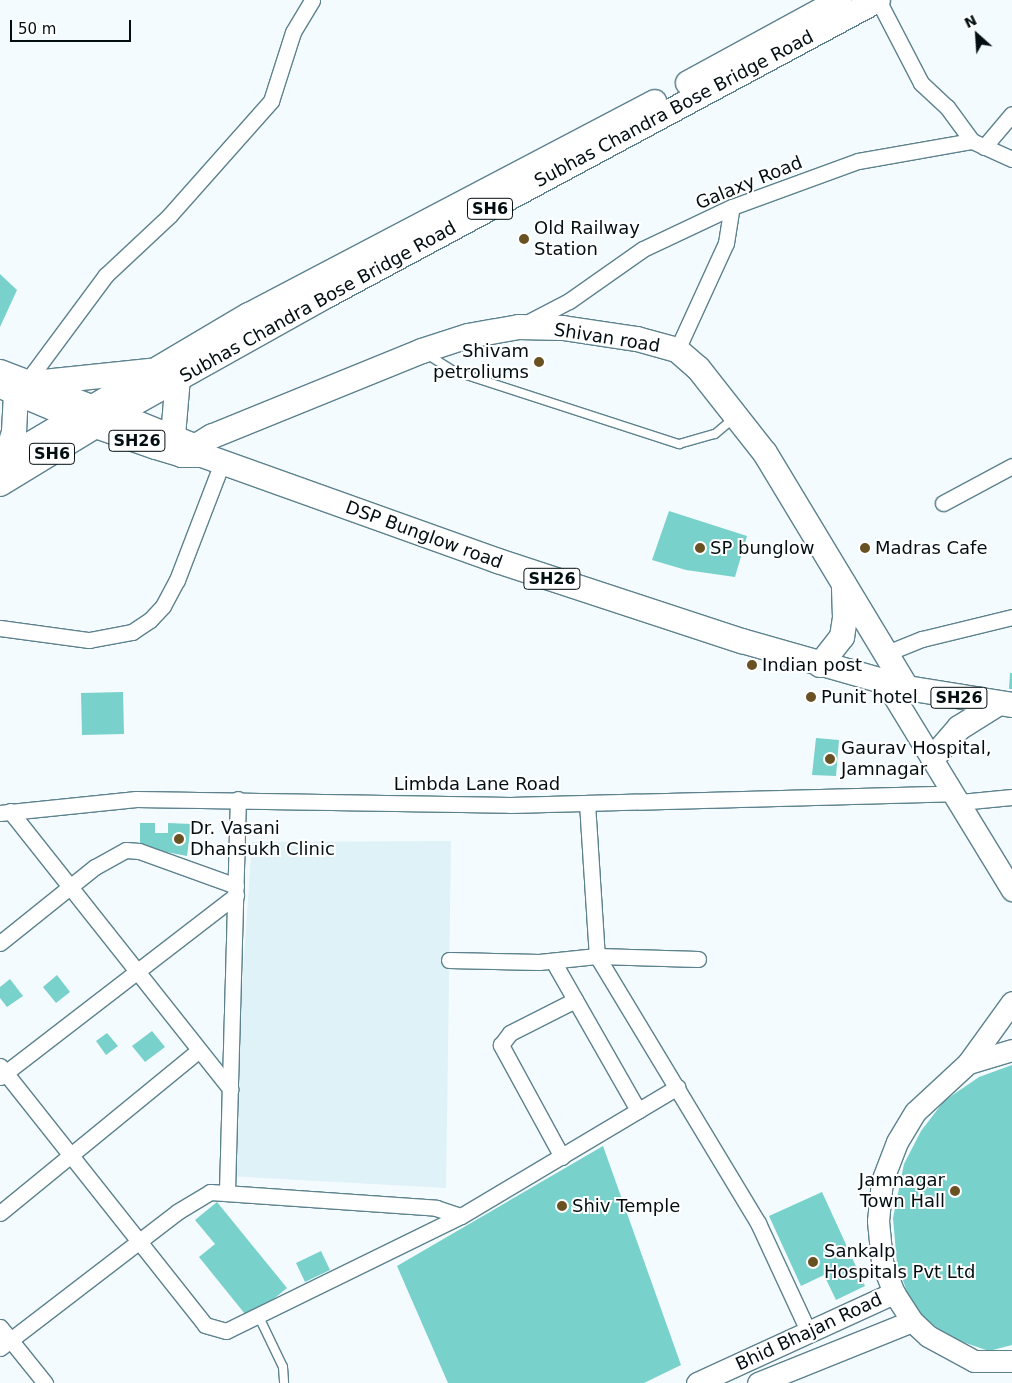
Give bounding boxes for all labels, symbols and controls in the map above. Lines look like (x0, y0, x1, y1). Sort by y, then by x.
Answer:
scale bar (12, 10, 134, 42)
north arrow (952, 10, 1002, 60)
text: N (962, 12, 979, 31)
text: 50 m (18, 20, 56, 38)
street label: Subhas Chandra Bose Bridge Road (531, 26, 817, 192)
street label: Galaxy Road (692, 152, 806, 214)
road number: SH6 (466, 195, 514, 222)
street label: Subhas Chandra Bose Bridge Road (176, 217, 460, 387)
place label: Old Railway Station (534, 218, 640, 260)
marker: Old Railway Station (518, 233, 530, 245)
street label: Shivan road (552, 319, 662, 357)
place label: Shivam petroliums (433, 341, 529, 384)
marker: Shivam petroliums (533, 356, 545, 368)
road number: SH26 (108, 428, 166, 454)
road number: SH6 (28, 440, 76, 468)
street label: DSP Bunglow road (343, 497, 505, 573)
place label: SP bunglow (710, 537, 814, 559)
place label: Madras Cafe (875, 537, 988, 559)
marker: SP bunglow (694, 542, 706, 554)
marker: Madras Cafe (859, 542, 871, 554)
road number: SH26 (523, 566, 581, 592)
place label: Indian post (762, 654, 862, 676)
marker: Indian post (746, 659, 758, 671)
road number: SH26 (930, 684, 988, 711)
place label: Punit hotel (821, 686, 918, 708)
marker: Punit hotel (805, 691, 817, 703)
place label: Gaurav Hospital, Jamnagar (841, 738, 991, 781)
marker: Gaurav Hospital, Jamnagar (823, 752, 837, 766)
street label: Limbda Lane Road (394, 773, 560, 795)
place label: Dr. Vasani Dhansukh Clinic (190, 818, 335, 861)
marker: Dr. Vasani Dhansukh Clinic (172, 832, 186, 846)
place label: Jamnagar Town Hall (859, 1170, 945, 1212)
marker: Jamnagar Town Hall (949, 1185, 961, 1197)
place label: Shiv Temple (572, 1195, 680, 1217)
marker: Shiv Temple (556, 1200, 568, 1212)
place label: Sankalp Hospitals Pvt Ltd (824, 1241, 975, 1284)
marker: Sankalp Hospitals Pvt Ltd (806, 1255, 820, 1269)
street label: Bhid Bhajan Road (732, 1289, 886, 1375)

